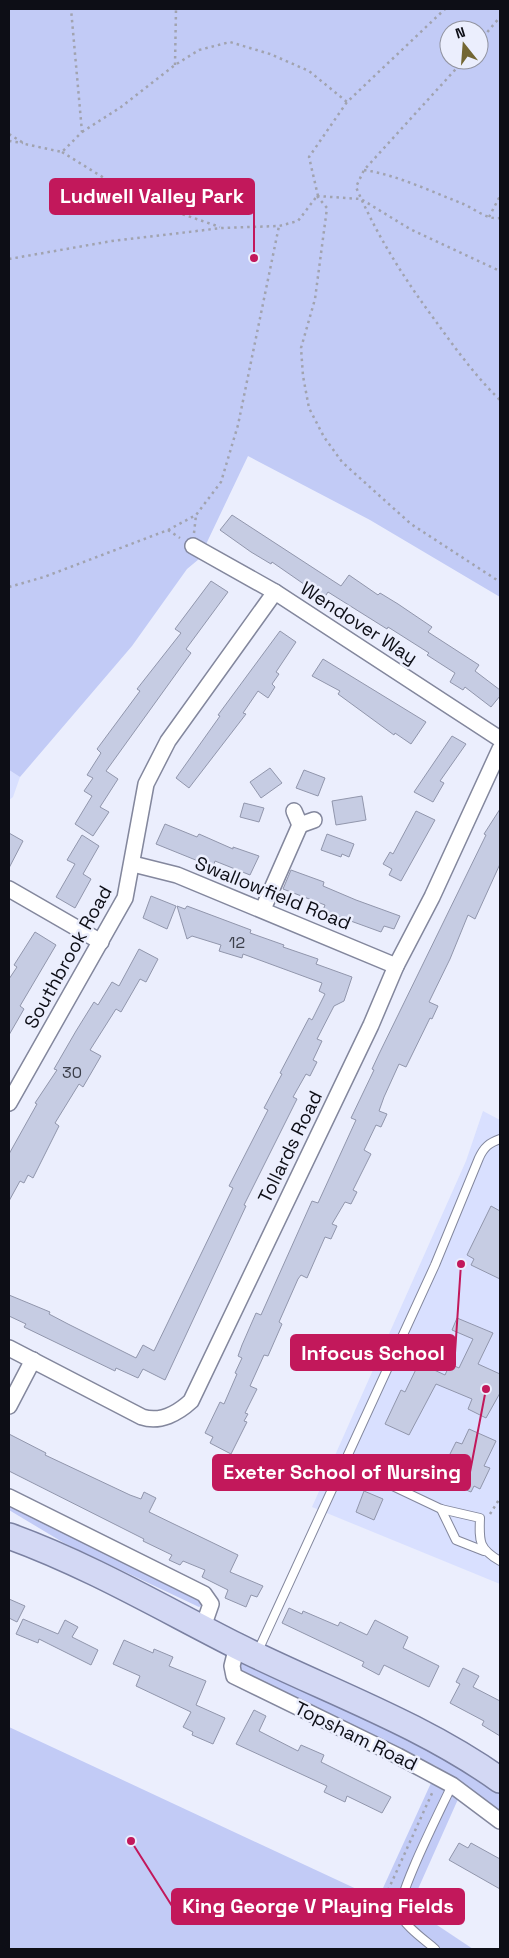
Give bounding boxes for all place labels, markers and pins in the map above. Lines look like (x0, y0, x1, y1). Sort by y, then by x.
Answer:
callout: Ludwell Valley Park (50, 179, 254, 214)
callout: Infocus School (291, 1335, 455, 1370)
callout: Exeter School of Nursing (213, 1455, 470, 1490)
callout: King George V Playing Fields (172, 1889, 464, 1924)

